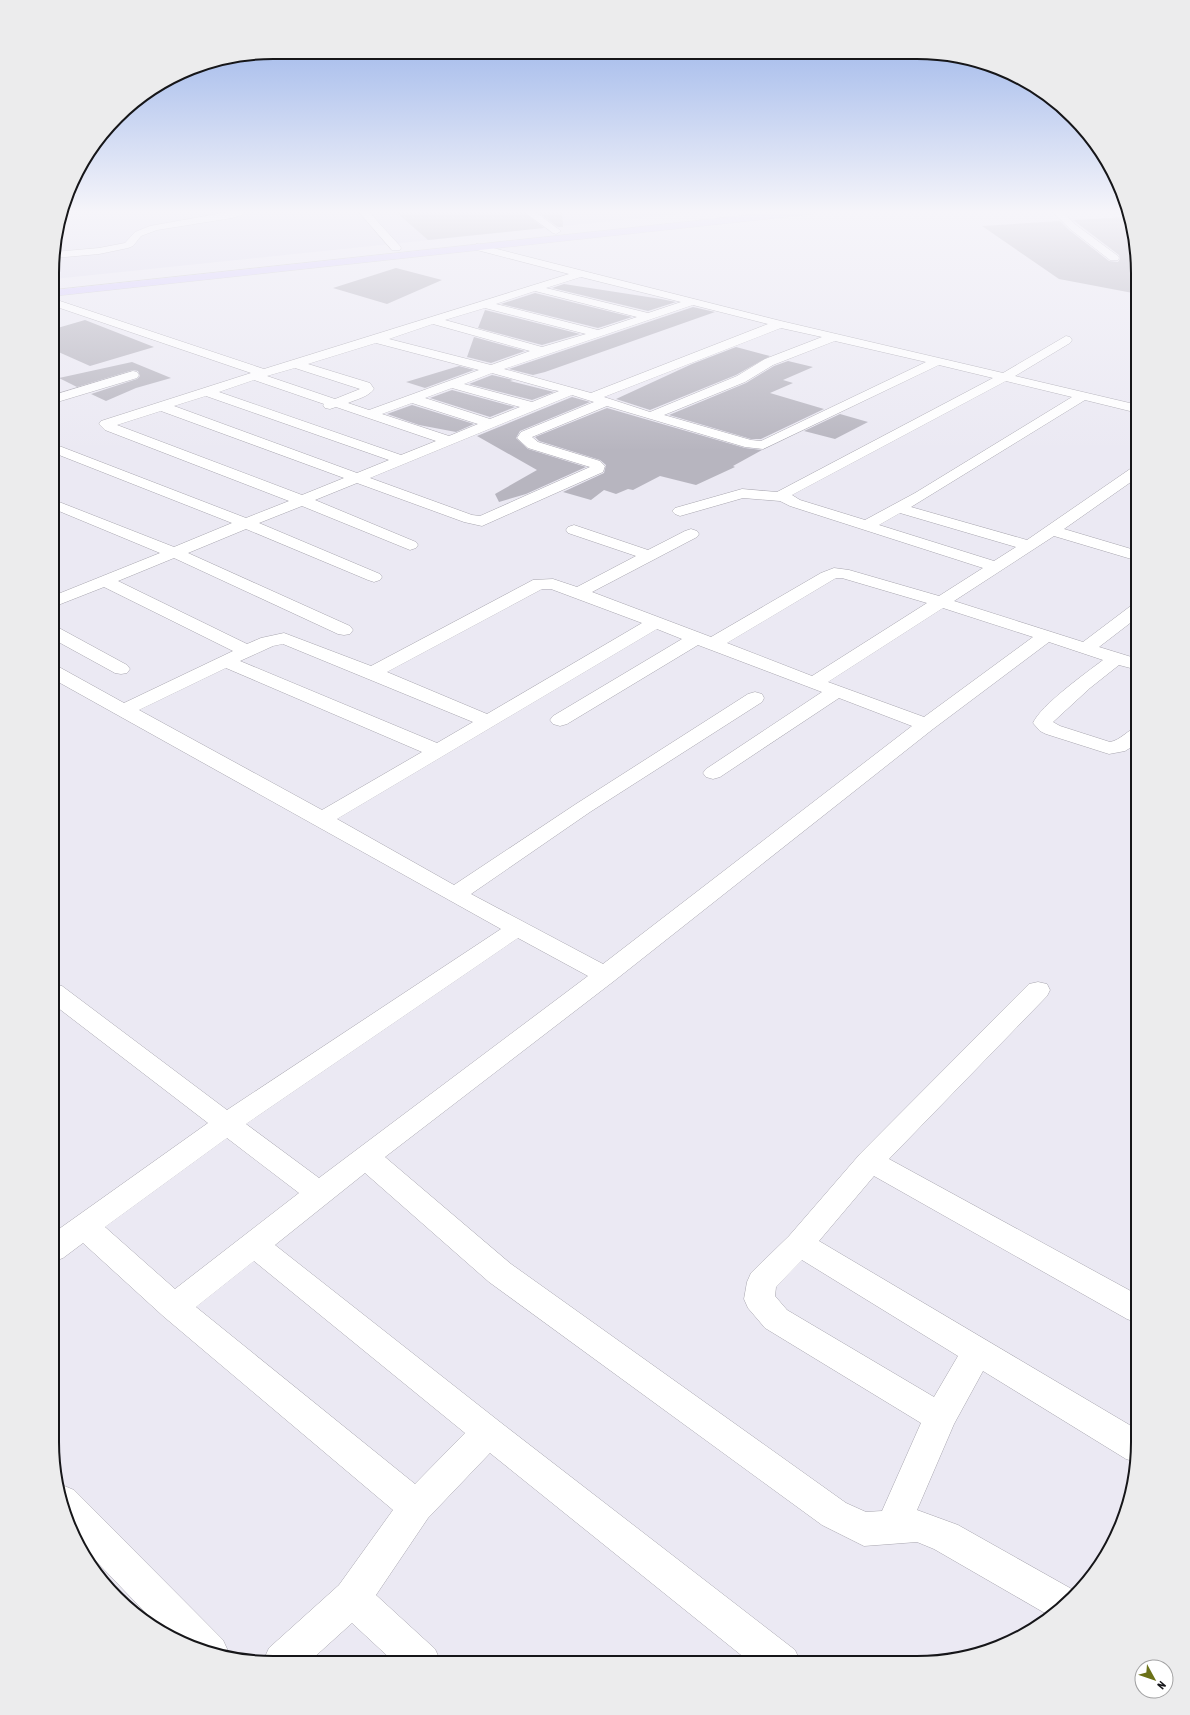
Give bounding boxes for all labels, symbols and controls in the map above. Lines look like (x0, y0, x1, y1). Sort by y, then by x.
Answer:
north arrow (1134, 1659, 1174, 1699)
text: N (1155, 1679, 1168, 1692)

